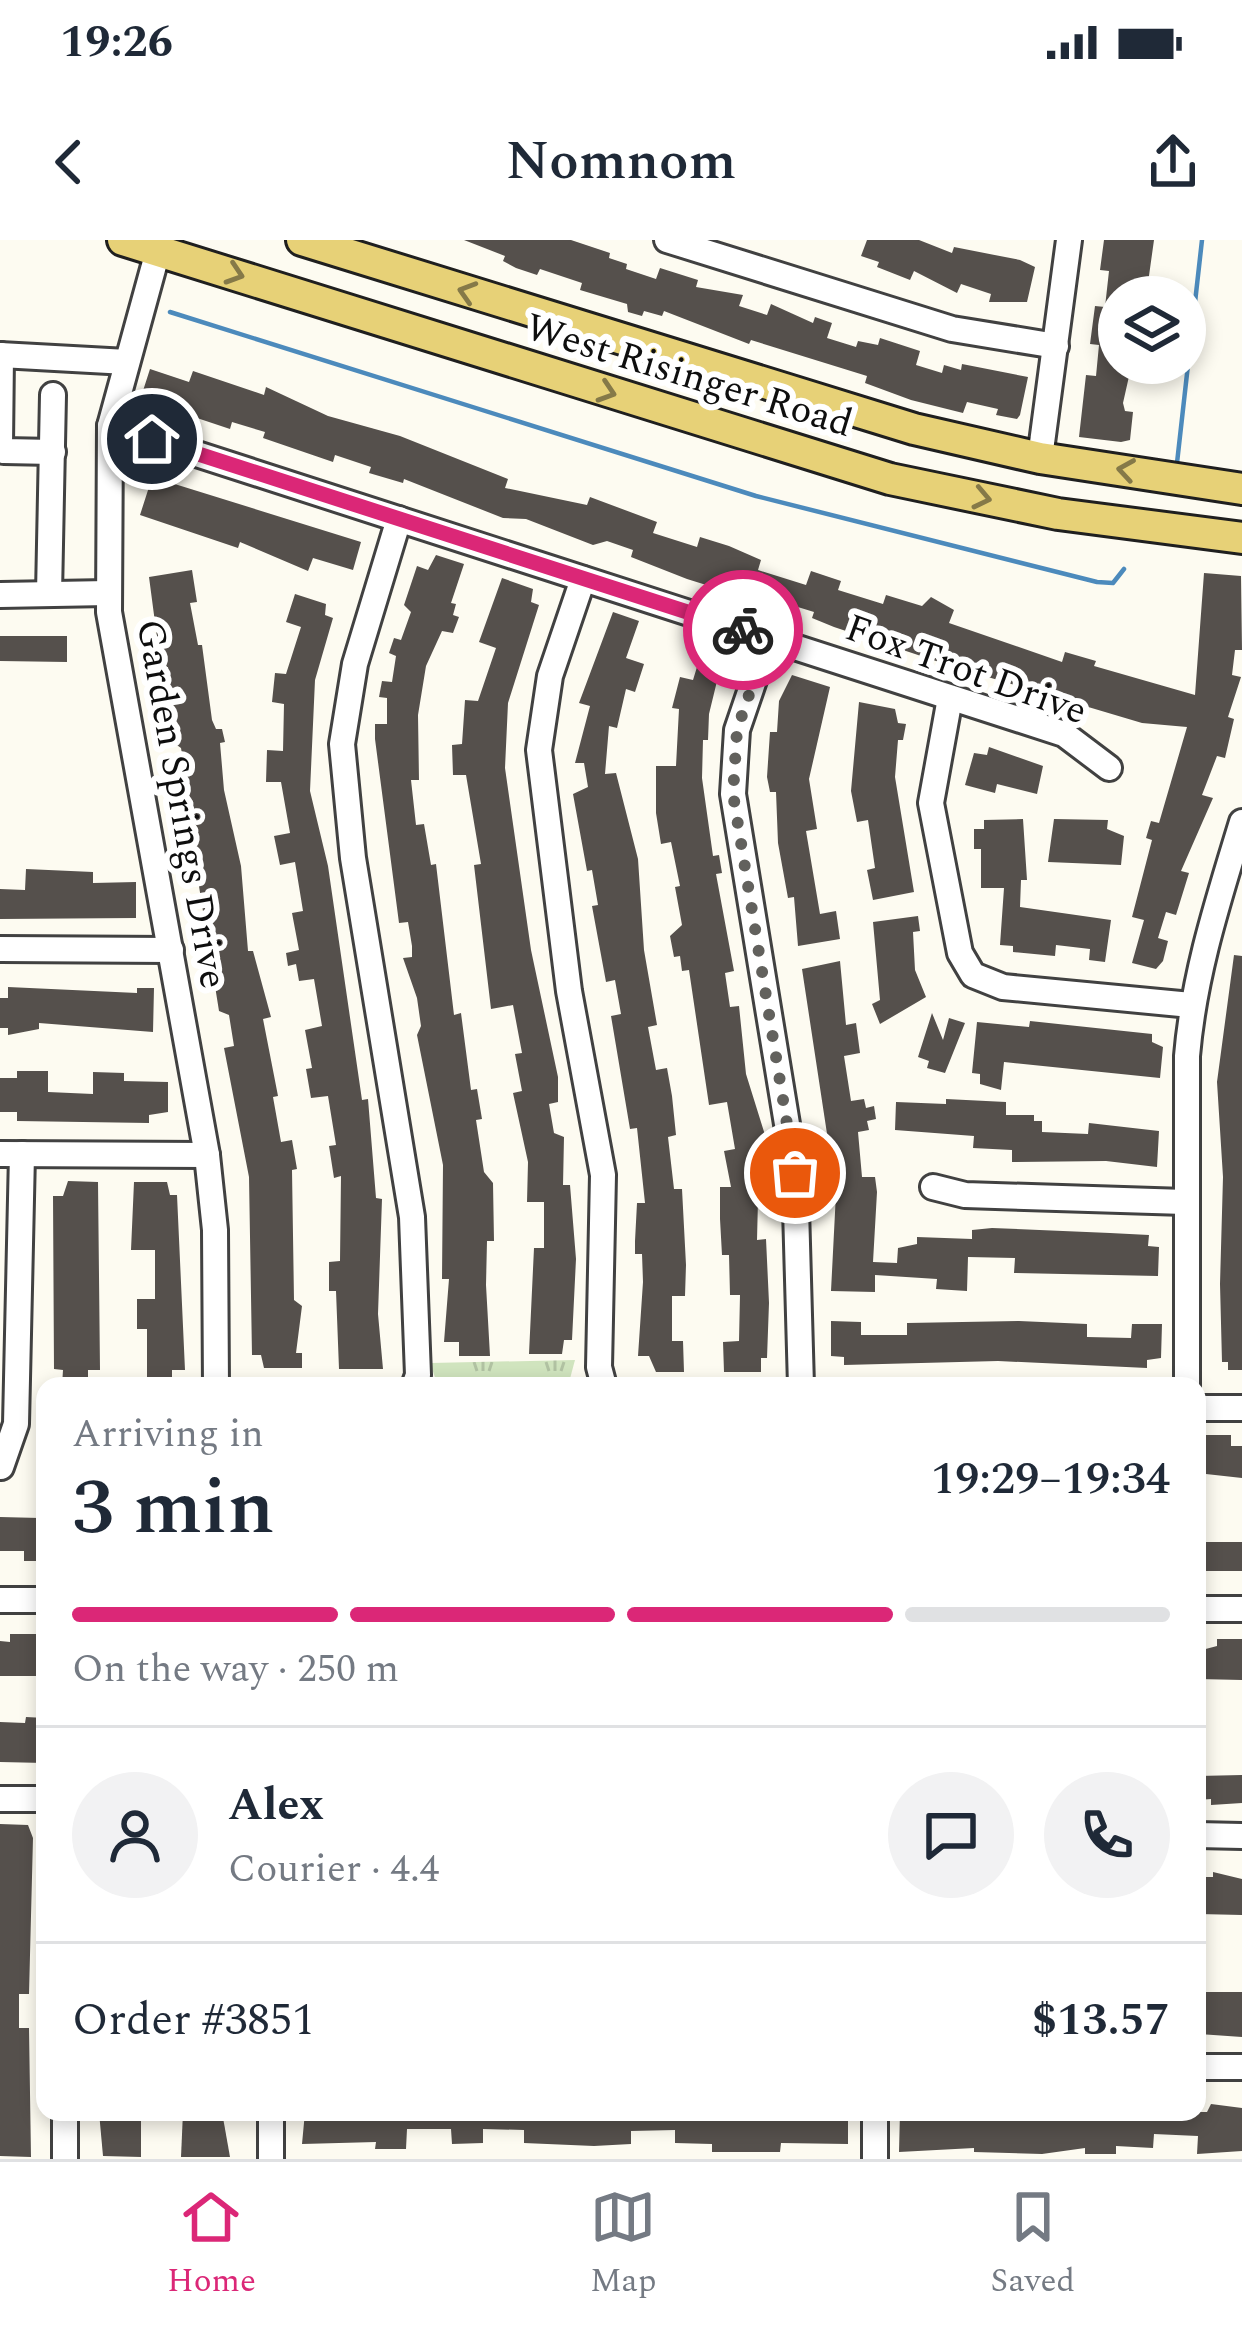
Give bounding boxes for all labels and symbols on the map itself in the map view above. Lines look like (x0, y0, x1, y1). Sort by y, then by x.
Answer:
one-way arrow (224, 259, 245, 284)
one-way arrow (457, 281, 478, 306)
street label: West Risinger Road (518, 298, 860, 454)
one-way arrow (596, 378, 617, 403)
pin (101, 388, 203, 490)
one-way arrow (1117, 458, 1136, 484)
one-way arrow (971, 484, 991, 510)
courier (683, 570, 803, 690)
street label: Fox Trot Drive (837, 599, 1095, 741)
street label: Garden Springs Drive (120, 615, 242, 993)
pin (744, 1122, 846, 1224)

